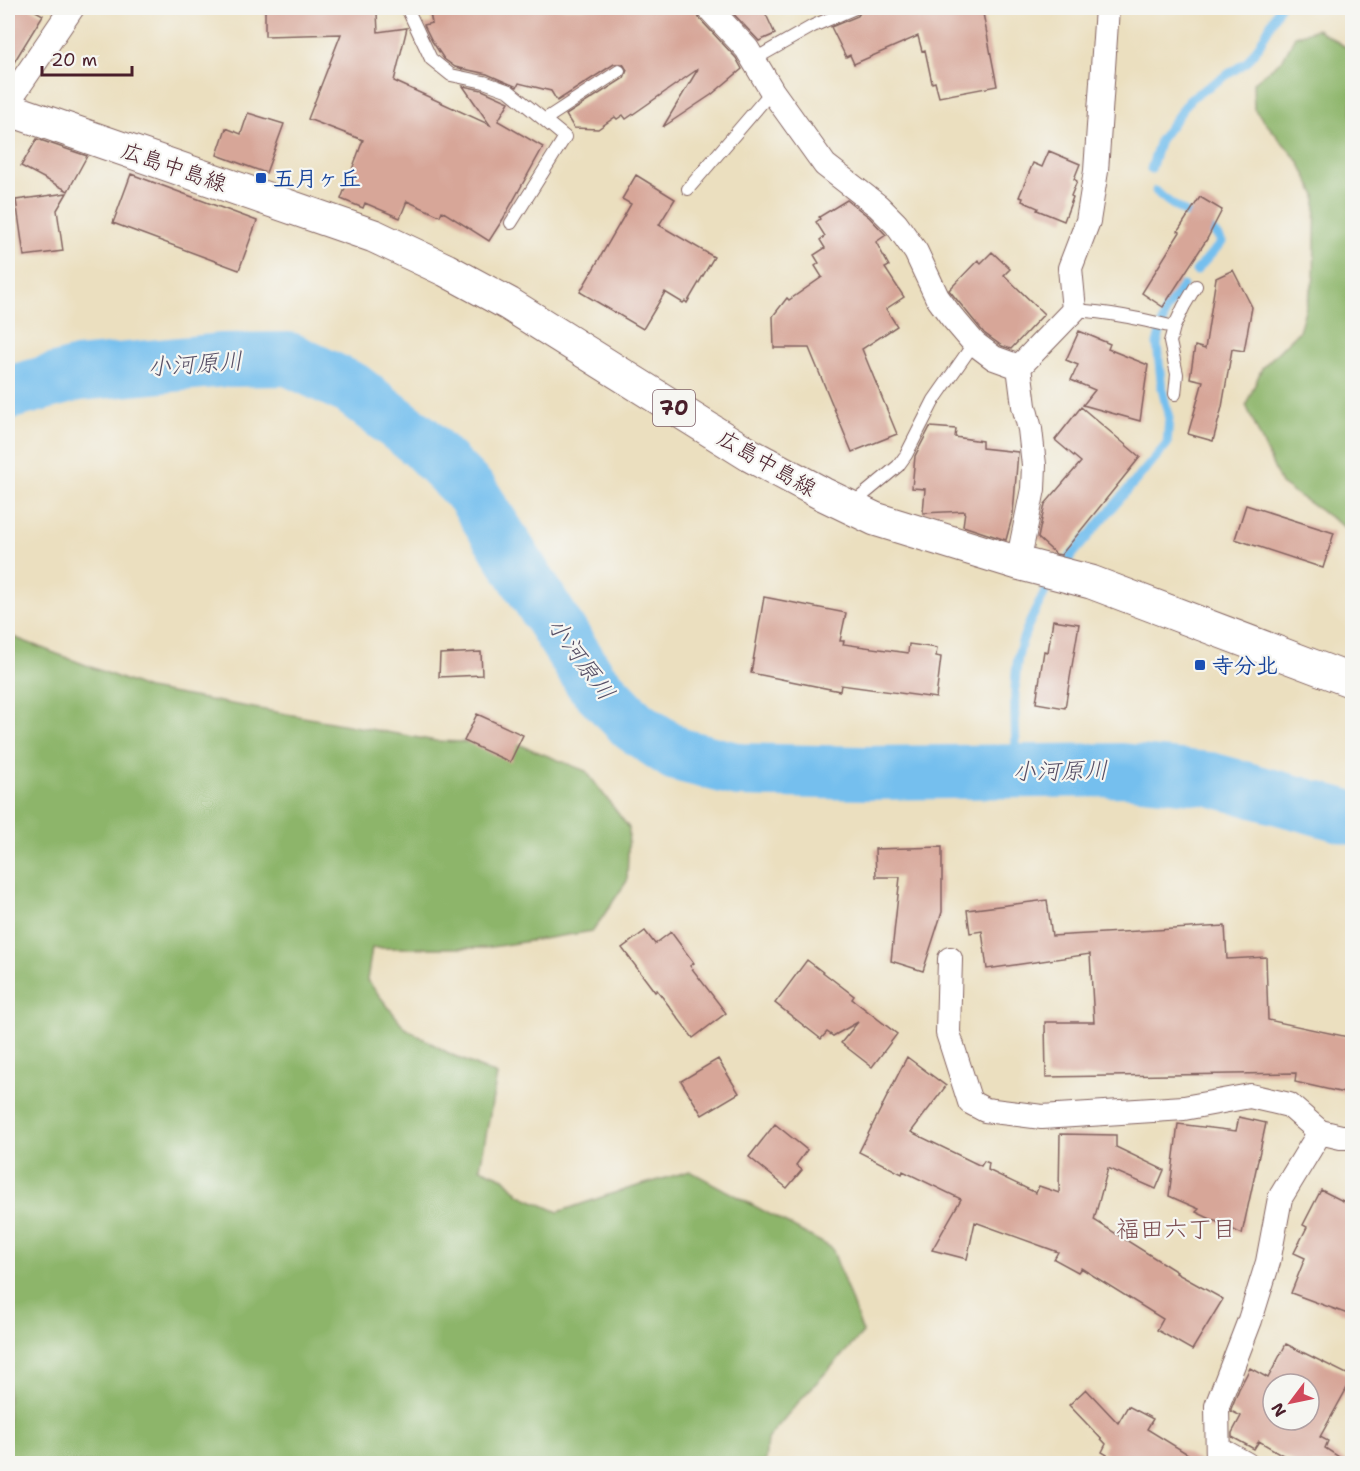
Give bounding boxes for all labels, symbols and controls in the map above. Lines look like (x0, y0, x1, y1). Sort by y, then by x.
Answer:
scale bar (42, 39, 132, 77)
text: 20 m (51, 48, 97, 72)
street label: 広島中島線 (117, 135, 231, 199)
place label: 五月ヶ丘 (273, 164, 361, 193)
marker: 五月ヶ丘 (254, 171, 268, 185)
water label: 小河原川 (146, 345, 244, 383)
road number: 70 (653, 390, 695, 426)
street label: 広島中島線 (712, 423, 822, 503)
water label: 小河原川 (540, 611, 622, 707)
place label: 寺分北 (1212, 651, 1278, 680)
marker: 寺分北 (1193, 658, 1207, 672)
water label: 小河原川 (1012, 754, 1108, 788)
district label: 福田六丁目 (1116, 1213, 1236, 1245)
north arrow (1261, 1372, 1321, 1432)
text: N (1266, 1399, 1291, 1421)

